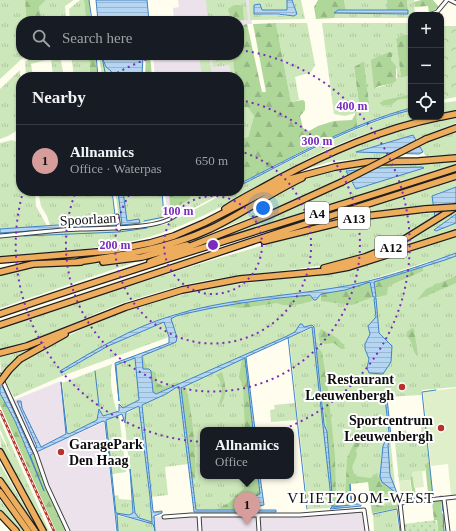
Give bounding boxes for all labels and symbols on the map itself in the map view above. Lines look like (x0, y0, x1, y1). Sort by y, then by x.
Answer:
text: 400 m (337, 99, 368, 113)
text: 300 m (302, 134, 333, 148)
your location (253, 198, 273, 218)
road number: A4 (305, 202, 329, 224)
text: 100 m (163, 204, 194, 218)
road number: A13 (338, 207, 370, 229)
street label: Spoorlaan (59, 211, 117, 228)
road number: A12 (375, 236, 407, 258)
text: 200 m (100, 238, 131, 252)
centre of rings (206, 238, 220, 252)
place label: Restaurant Leeuwenbergh (305, 372, 394, 403)
marker: Restaurant Leeuwenbergh (397, 382, 407, 392)
place label: Sportcentrum Leeuwenbergh (344, 413, 433, 444)
marker: Sportcentrum Leeuwenbergh (436, 423, 446, 433)
place label: GaragePark Den Haag (69, 437, 143, 468)
marker: GaragePark Den Haag (56, 447, 66, 457)
district label: VLIETZOOM-WEST (287, 490, 435, 506)
pin: 1 (234, 492, 260, 525)

